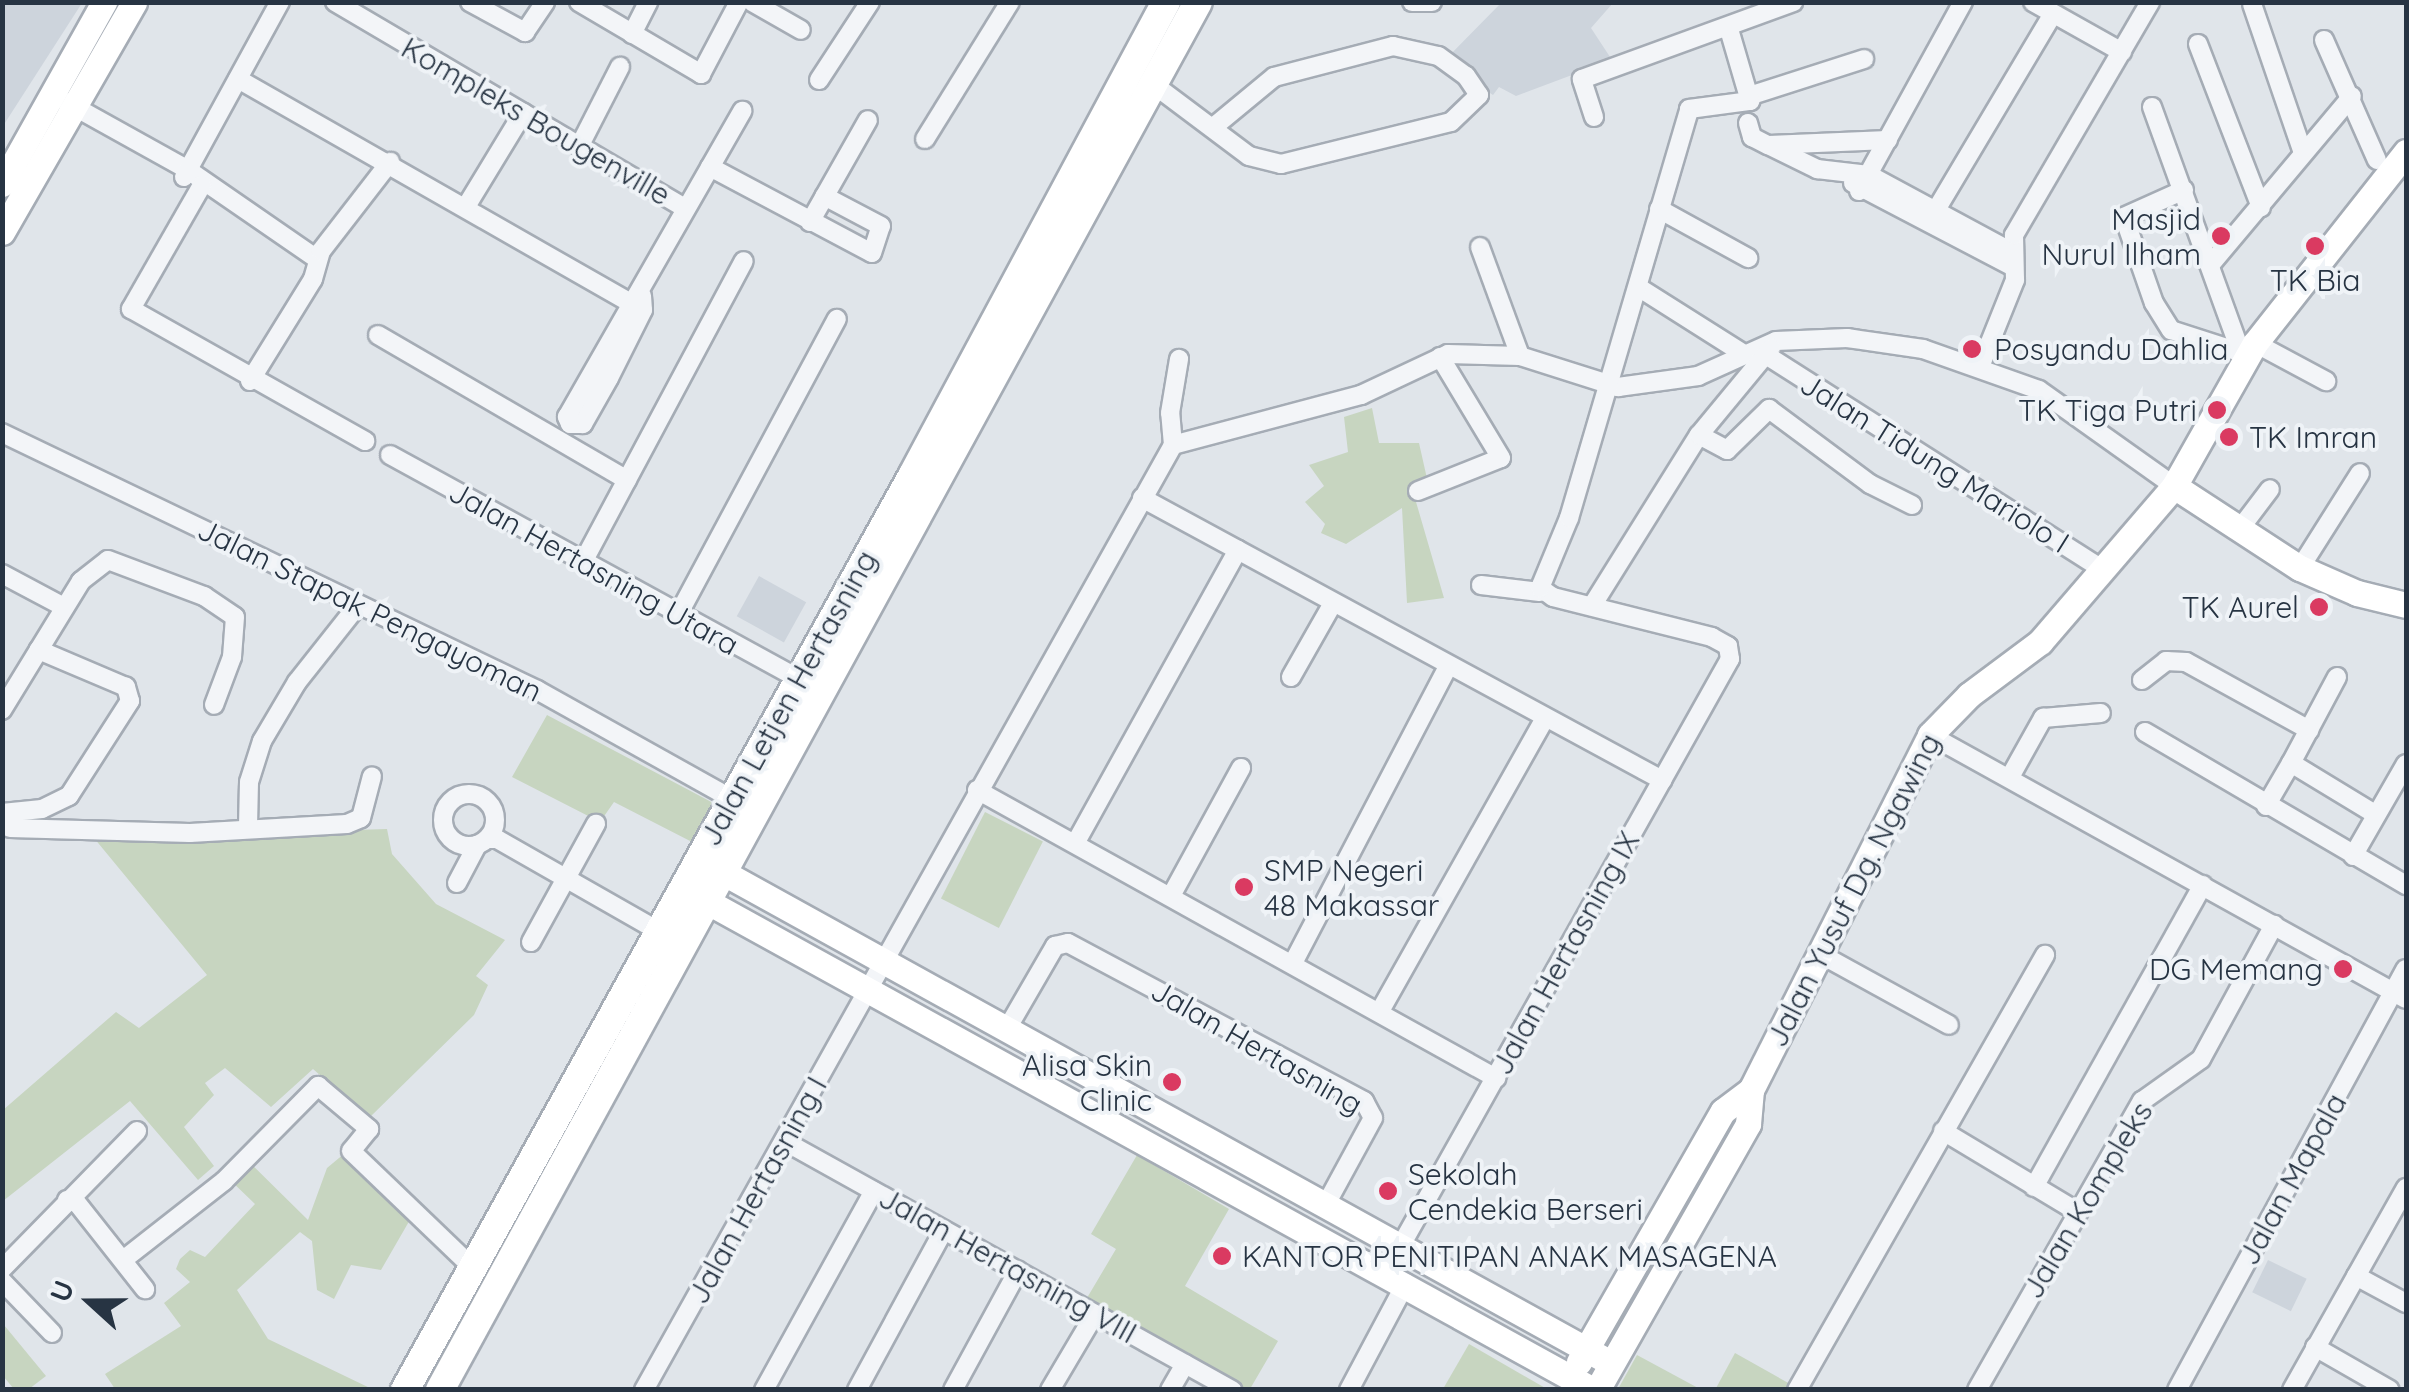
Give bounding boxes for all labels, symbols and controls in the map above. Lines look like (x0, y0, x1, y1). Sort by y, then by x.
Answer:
street label: Kompleks Bougenville (395, 29, 677, 213)
place label: Masjid Nurul Ilham (2041, 201, 2201, 272)
marker: Masjid Nurul Ilham (2210, 225, 2232, 247)
marker: TK Bia (2304, 235, 2326, 257)
place label: TK Bia (2270, 262, 2360, 298)
place label: Posyandu Dahlia (1994, 331, 2229, 367)
marker: Posyandu Dahlia (1959, 336, 1985, 362)
street label: Jalan Tidung Mariolo I (1794, 366, 2076, 560)
place label: TK Tiga Putri (2018, 392, 2197, 428)
marker: TK Tiga Putri (2206, 399, 2228, 421)
place label: TK Imran (2249, 419, 2377, 455)
marker: TK Imran (2218, 426, 2240, 448)
street label: Jalan Hertasning Utara (443, 473, 745, 663)
street label: Jalan Stapak Pengayoman (192, 511, 548, 709)
street label: Jalan Letjen Hertasning (692, 544, 884, 852)
place label: TK Aurel (2182, 589, 2299, 625)
marker: TK Aurel (2308, 596, 2330, 618)
street label: Jalan Yusuf Dg. Ngawing (1758, 727, 1948, 1053)
street label: Jalan Hertasning IX (1483, 825, 1647, 1081)
place label: SMP Negeri 48 Makassar (1264, 852, 1439, 922)
marker: SMP Negeri 48 Makassar (1233, 876, 1255, 898)
place label: DG Memang (2149, 951, 2323, 987)
marker: DG Memang (2332, 958, 2354, 980)
street label: Jalan Hertasning (1145, 972, 1369, 1122)
place label: Alisa Skin Clinic (1022, 1047, 1152, 1118)
street label: Jalan Hertasning I (680, 1070, 834, 1310)
marker: Alisa Skin Clinic (1161, 1071, 1183, 1093)
street label: Jalan Mapala (2230, 1087, 2354, 1271)
street label: Jalan Kompleks (2014, 1095, 2160, 1305)
place label: Sekolah Cendekia Berseri (1408, 1156, 1643, 1226)
street label: Jalan Hertasning VIII (873, 1179, 1143, 1351)
marker: Sekolah Cendekia Berseri (1377, 1180, 1399, 1202)
place label: KANTOR PENITIPAN ANAK MASAGENA (1242, 1238, 1777, 1274)
marker: KANTOR PENITIPAN ANAK MASAGENA (1211, 1245, 1233, 1267)
north arrow (40, 1252, 140, 1352)
text: U (42, 1276, 81, 1307)

